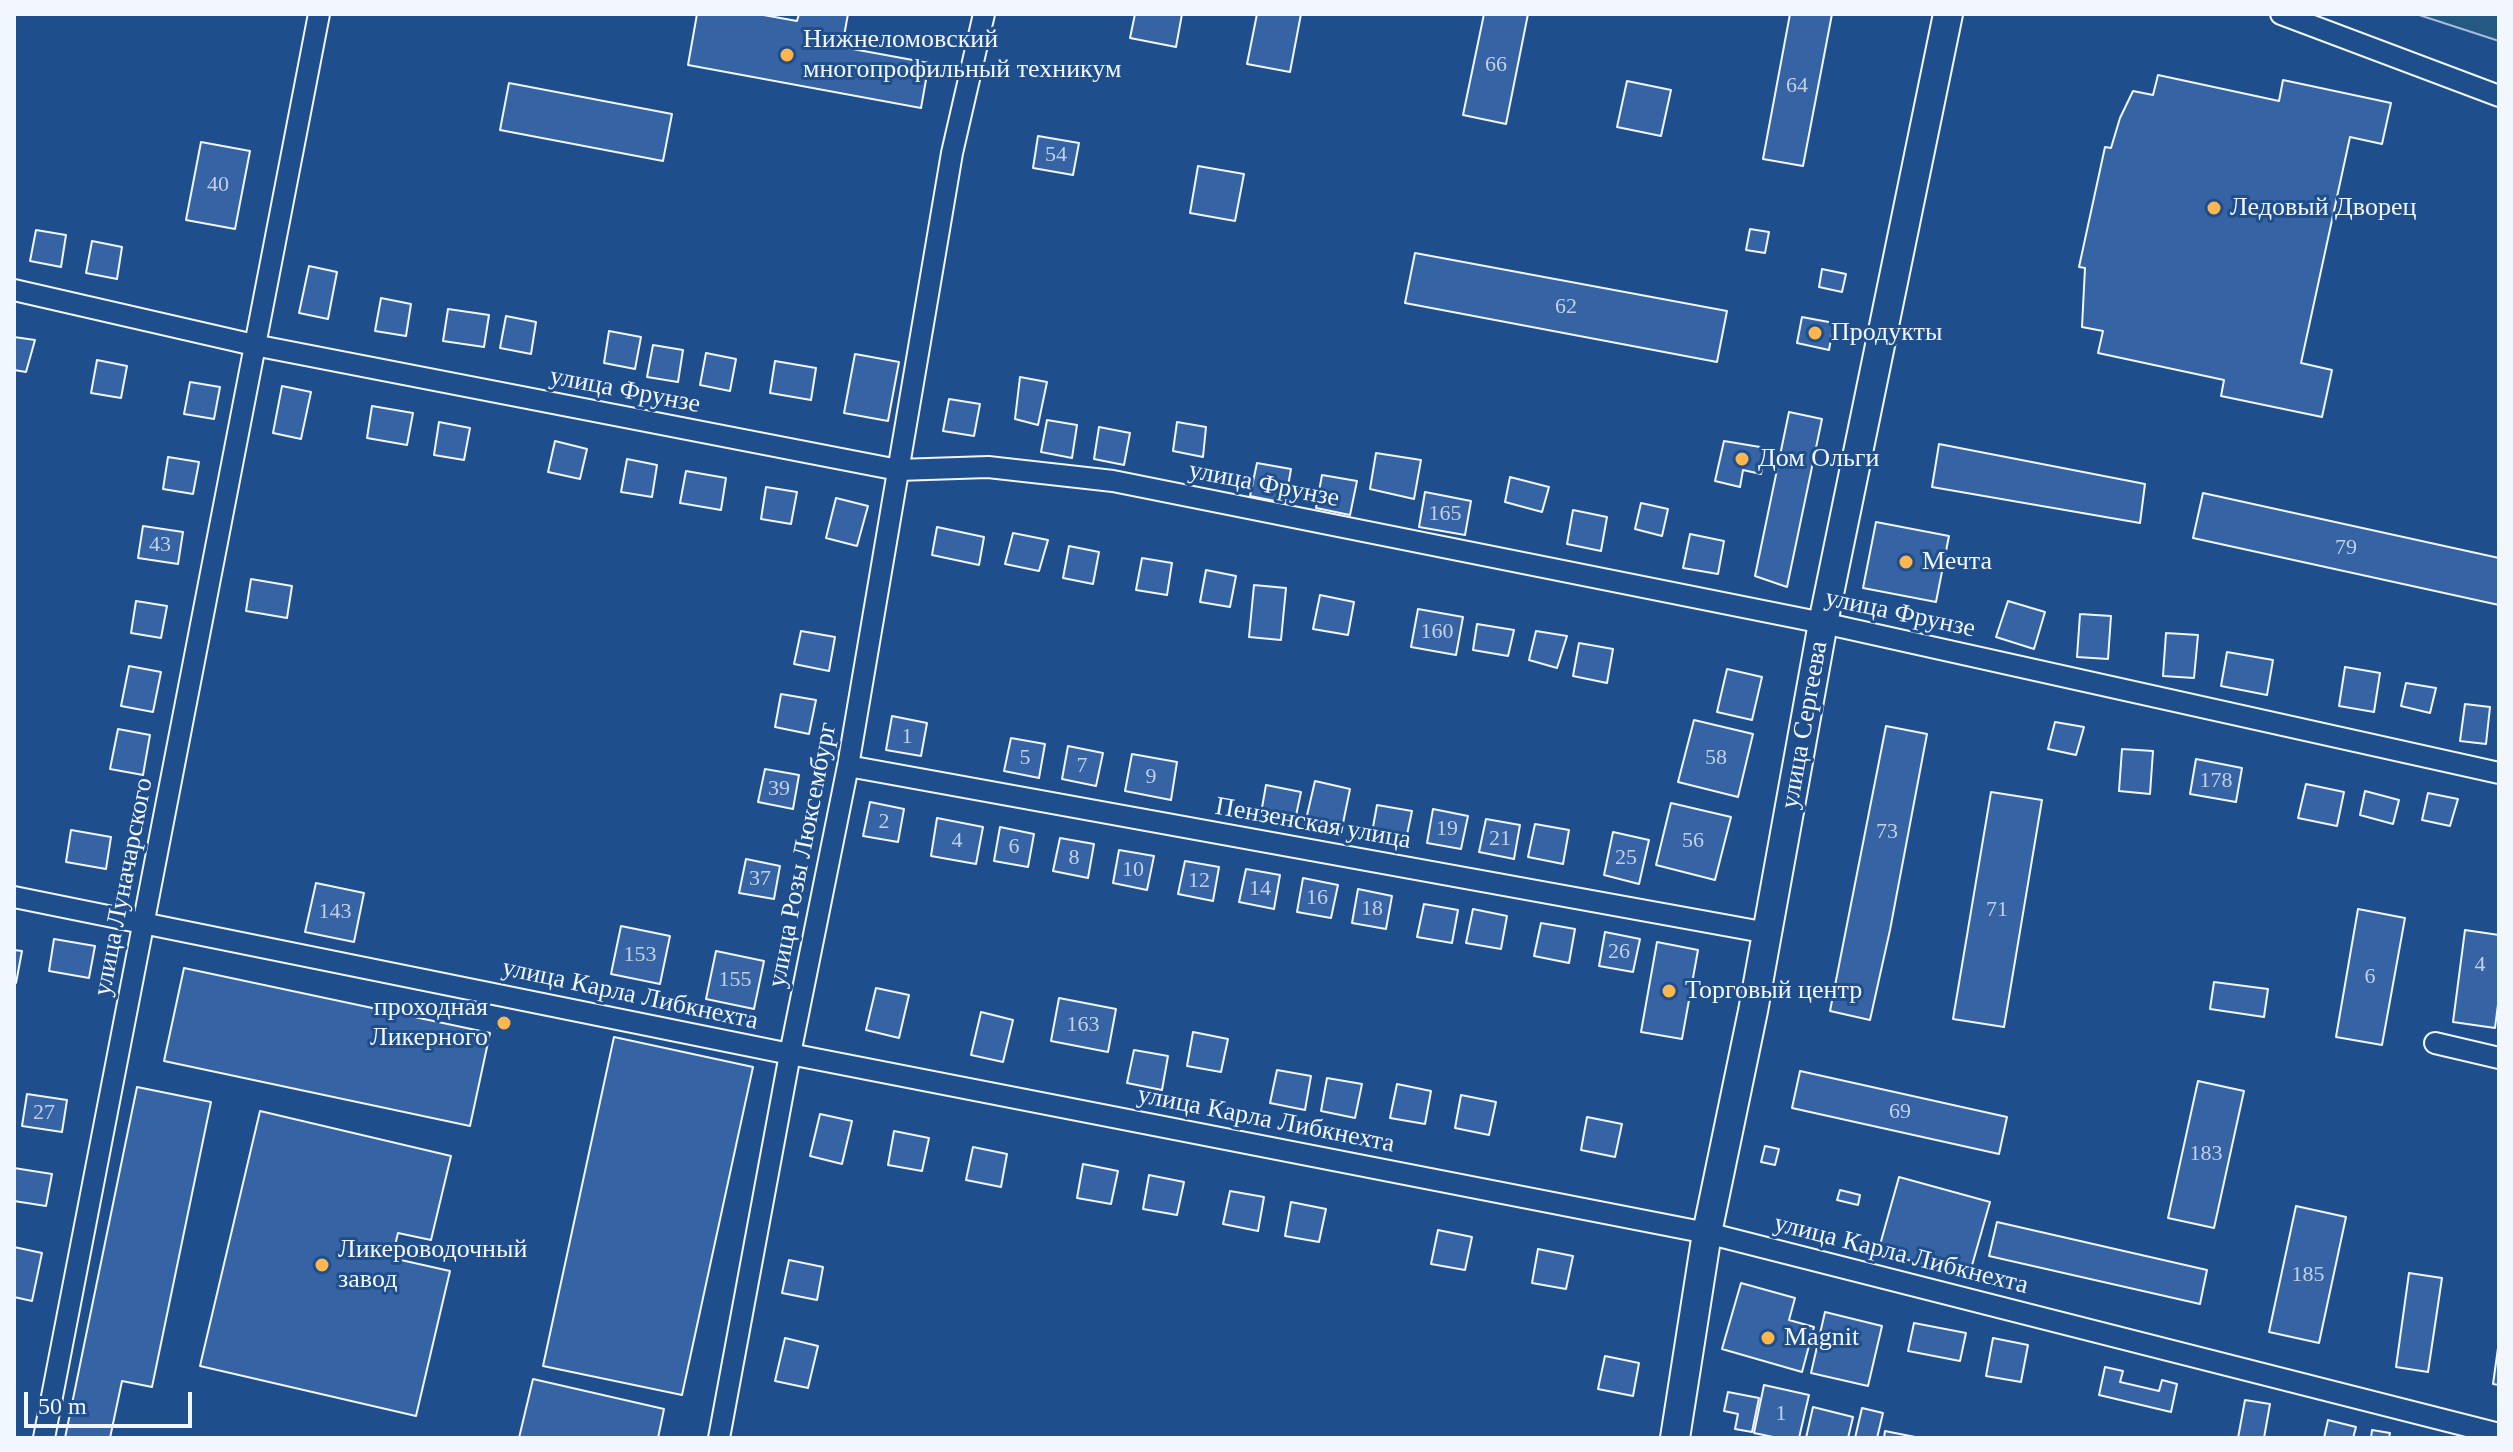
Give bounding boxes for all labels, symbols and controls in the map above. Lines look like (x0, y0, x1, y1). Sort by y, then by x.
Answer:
place label: Нижнеломовский многопрофильный техникум (803, 24, 1121, 86)
marker: Нижнеломовский многопрофильный техникум (778, 46, 796, 64)
house number: 66 (1485, 52, 1507, 78)
house number: 64 (1786, 73, 1808, 99)
house number: 54 (1045, 142, 1067, 168)
house number: 40 (207, 172, 229, 198)
place label: Ледовый Дворец (2230, 192, 2416, 224)
marker: Ледовый Дворец (2205, 199, 2223, 217)
house number: 62 (1555, 294, 1577, 320)
place label: Продукты (1831, 317, 1942, 349)
marker: Продукты (1806, 324, 1824, 342)
street label: улица Фрунзе (547, 361, 703, 421)
place label: Дом Ольги (1758, 443, 1879, 475)
marker: Дом Ольги (1733, 450, 1751, 468)
street label: улица Фрунзе (1186, 455, 1342, 515)
house number: 165 (1428, 501, 1462, 527)
house number: 43 (149, 532, 171, 558)
house number: 79 (2335, 535, 2357, 561)
place label: Мечта (1922, 546, 1992, 578)
marker: Мечта (1897, 553, 1915, 571)
street label: улица Фрунзе (1822, 583, 1978, 645)
house number: 160 (1420, 619, 1454, 645)
street label: улица Сергеева (1775, 639, 1835, 811)
street label: улица Розы Люксембург (762, 720, 844, 990)
house number: 1 (902, 724, 912, 750)
house number: 5 (1020, 745, 1030, 771)
house number: 58 (1705, 745, 1727, 771)
house number: 7 (1076, 753, 1088, 779)
house number: 9 (1146, 764, 1156, 790)
house number: 178 (2200, 768, 2232, 794)
street label: улица Луначарского (88, 775, 160, 999)
house number: 39 (768, 776, 790, 802)
street label: Пензенская улица (1213, 791, 1413, 857)
house number: 2 (878, 809, 890, 835)
house number: 19 (1436, 816, 1458, 842)
house number: 73 (1876, 819, 1898, 845)
house number: 21 (1489, 826, 1511, 852)
house number: 4 (952, 828, 962, 854)
house number: 56 (1682, 828, 1704, 854)
house number: 6 (1008, 834, 1020, 860)
house number: 8 (1068, 845, 1080, 871)
house number: 25 (1615, 845, 1637, 871)
house number: 10 (1122, 857, 1144, 883)
house number: 37 (749, 866, 771, 892)
house number: 12 (1188, 868, 1210, 894)
house number: 14 (1249, 876, 1271, 902)
house number: 16 (1306, 885, 1328, 911)
house number: 18 (1361, 896, 1383, 922)
house number: 71 (1986, 897, 2008, 923)
house number: 143 (318, 899, 352, 925)
house number: 26 (1608, 939, 1630, 965)
house number: 153 (624, 942, 656, 968)
house number: 4 (2474, 952, 2486, 978)
street label: улица Карла Либкнехта (499, 953, 761, 1037)
house number: 6 (2364, 964, 2376, 990)
house number: 155 (718, 967, 752, 993)
place label: Торговый центр (1685, 975, 1862, 1007)
marker: Торговый центр (1660, 982, 1678, 1000)
place label: проходная Ликерного (370, 992, 488, 1054)
house number: 163 (1066, 1012, 1100, 1038)
marker: проходная Ликерного (495, 1014, 513, 1032)
street label: улица Карла Либкнехта (1135, 1080, 1397, 1160)
house number: 69 (1889, 1099, 1911, 1125)
house number: 27 (33, 1100, 55, 1126)
house number: 183 (2190, 1141, 2222, 1167)
street label: улица Карла Либкнехта (1771, 1208, 2031, 1302)
place label: Ликероводочный завод (338, 1234, 527, 1296)
marker: Ликероводочный завод (313, 1256, 331, 1274)
house number: 185 (2292, 1262, 2324, 1288)
place label: Magnit (1784, 1322, 1859, 1354)
marker: Magnit (1759, 1329, 1777, 1347)
scale bar (28, 1376, 196, 1426)
text: 50 m (38, 1393, 87, 1419)
house number: 1 (1776, 1401, 1786, 1427)

